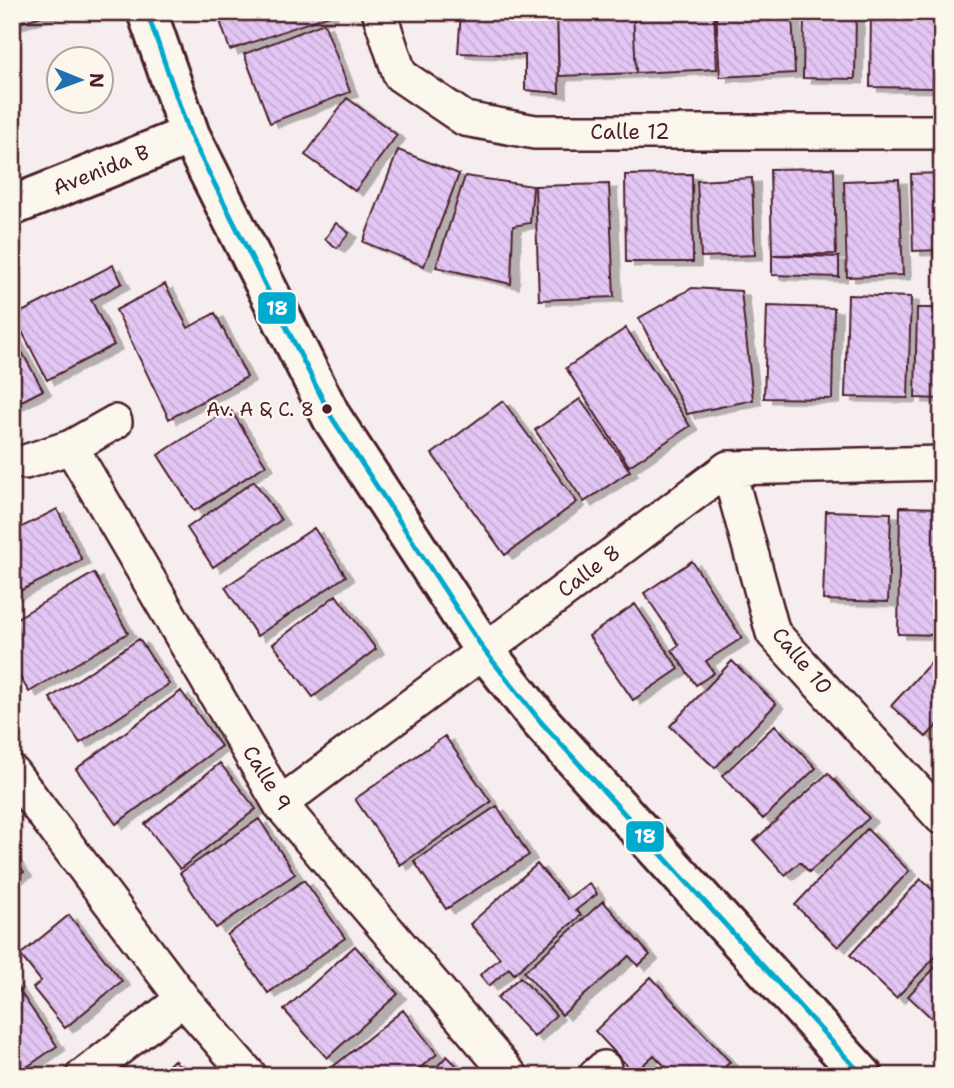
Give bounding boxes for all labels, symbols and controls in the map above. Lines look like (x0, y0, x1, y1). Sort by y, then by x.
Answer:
north arrow (46, 46, 116, 116)
text: N (84, 73, 109, 88)
street label: Calle 12 (590, 118, 670, 146)
street label: Avenida B (49, 138, 153, 202)
line badge: 18 (257, 291, 297, 325)
text: 18 (266, 296, 288, 321)
place label: Av. A & C. 8 (206, 397, 314, 422)
marker: Av. A & C. 8 (320, 402, 334, 416)
street label: Calle 8 (552, 538, 626, 604)
street label: Calle 10 (766, 621, 838, 701)
street label: Calle 9 (236, 740, 298, 816)
line badge: 18 (625, 820, 665, 853)
text: 18 (634, 824, 656, 849)

